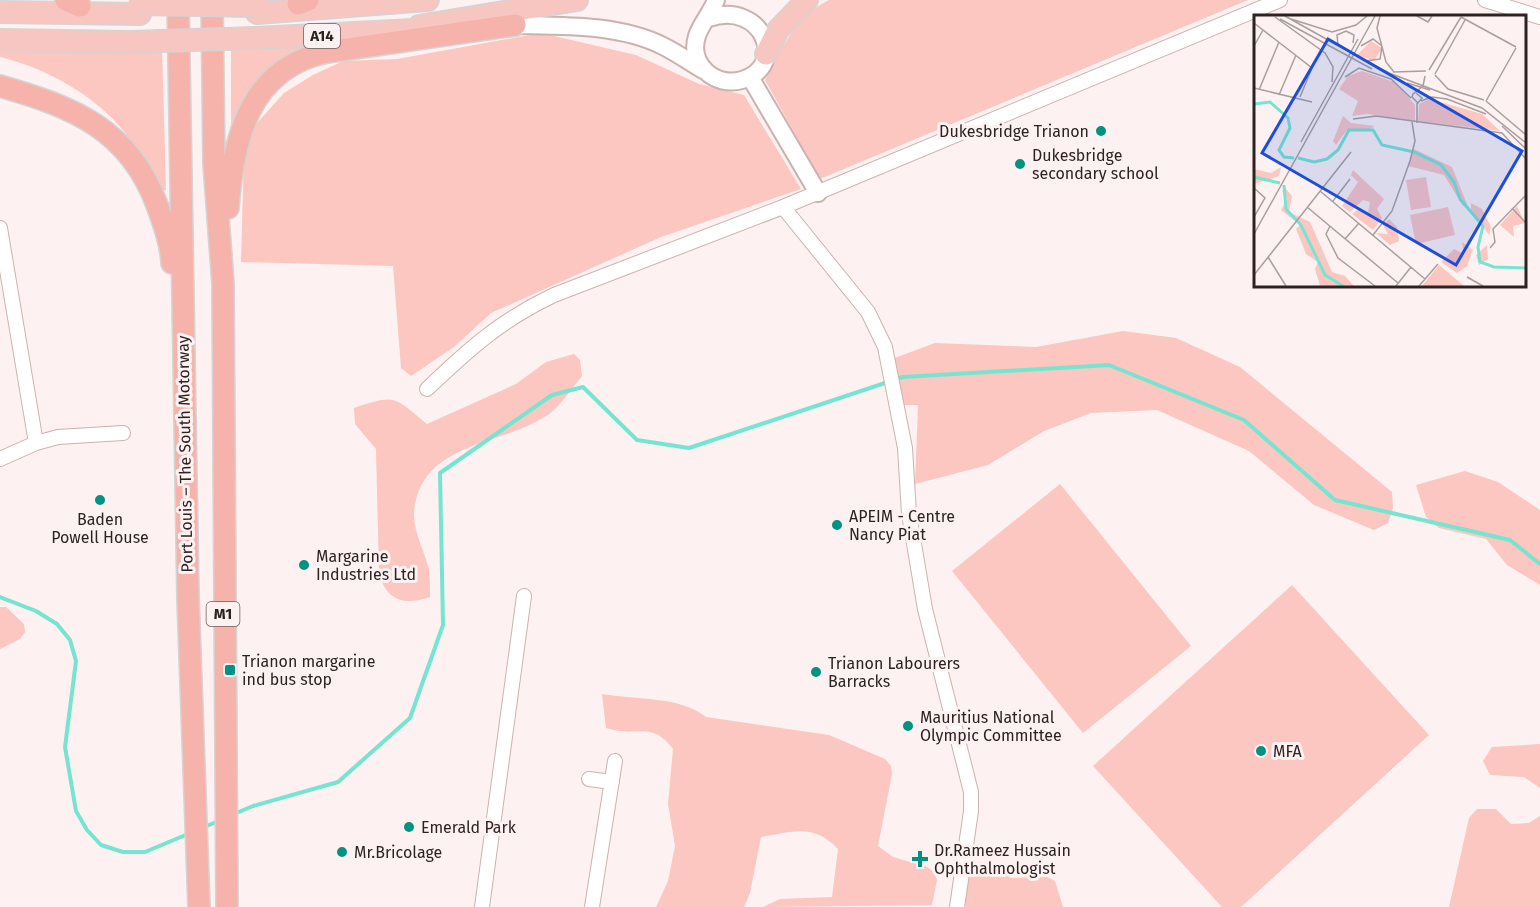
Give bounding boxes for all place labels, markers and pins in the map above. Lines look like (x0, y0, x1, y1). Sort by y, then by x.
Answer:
place label: Dukesbridge Trianon (939, 122, 1089, 141)
marker: Dukesbridge Trianon (1094, 124, 1108, 138)
place label: Dukesbridge secondary school (1032, 146, 1159, 183)
marker: Dukesbridge secondary school (1013, 157, 1027, 171)
marker: Baden Powell House (93, 493, 107, 507)
place label: APEIM - Centre Nancy Piat (849, 507, 955, 544)
place label: Baden Powell House (51, 510, 149, 547)
marker: APEIM - Centre Nancy Piat (830, 518, 844, 532)
place label: Margarine Industries Ltd (316, 547, 416, 584)
marker: Margarine Industries Ltd (297, 558, 311, 572)
place label: Trianon margarine ind bus stop (242, 652, 375, 689)
place label: Trianon Labourers Barracks (828, 654, 960, 691)
marker: Trianon margarine ind bus stop (223, 663, 237, 677)
marker: Trianon Labourers Barracks (809, 665, 823, 679)
place label: Mauritius National Olympic Committee (920, 708, 1062, 745)
marker: Mauritius National Olympic Committee (901, 719, 915, 733)
place label: MFA (1273, 742, 1303, 761)
marker: MFA (1254, 744, 1268, 758)
place label: Emerald Park (421, 818, 517, 837)
marker: Emerald Park (402, 820, 416, 834)
place label: Dr.Rameez Hussain Ophthalmologist (934, 841, 1071, 878)
place label: Mr.Bricolage (354, 843, 442, 862)
marker: Mr.Bricolage (335, 845, 349, 859)
marker: Dr.Rameez Hussain Ophthalmologist (911, 850, 929, 868)

